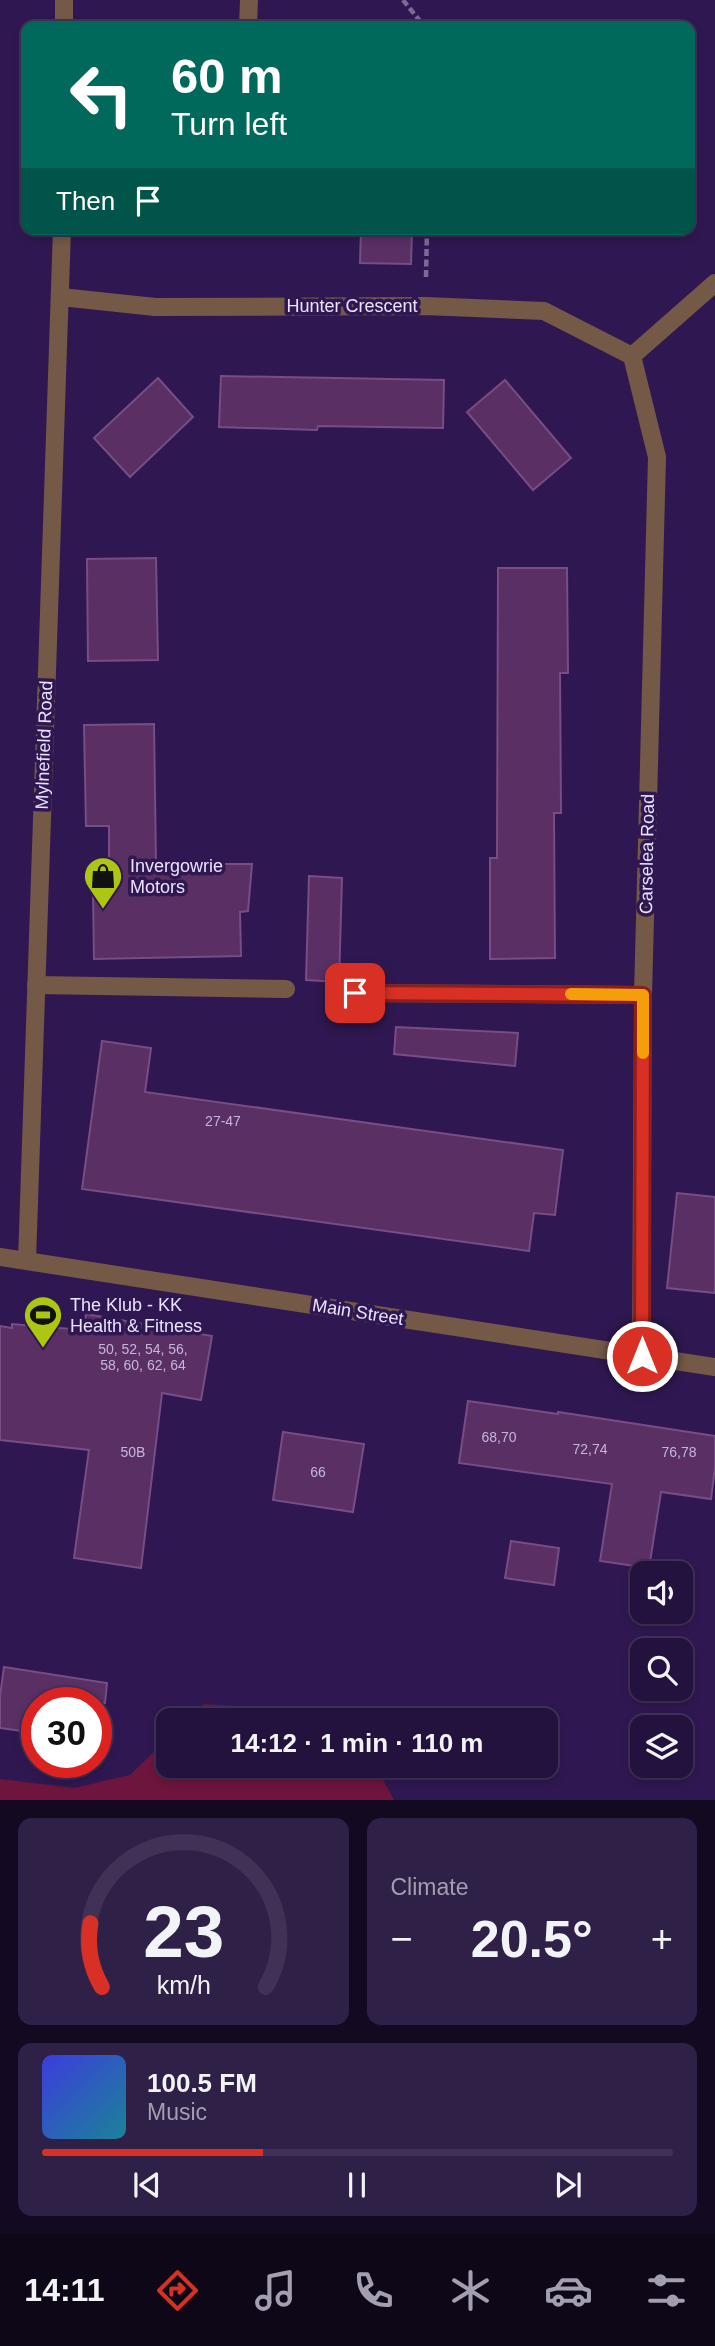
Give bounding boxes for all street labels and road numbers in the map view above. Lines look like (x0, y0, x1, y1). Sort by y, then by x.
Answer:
street label: Hunter Crescent (286, 296, 418, 316)
street label: Mylnefield Road (32, 680, 56, 810)
street label: Carselea Road (636, 794, 658, 914)
street label: Main Street (311, 1295, 405, 1329)

